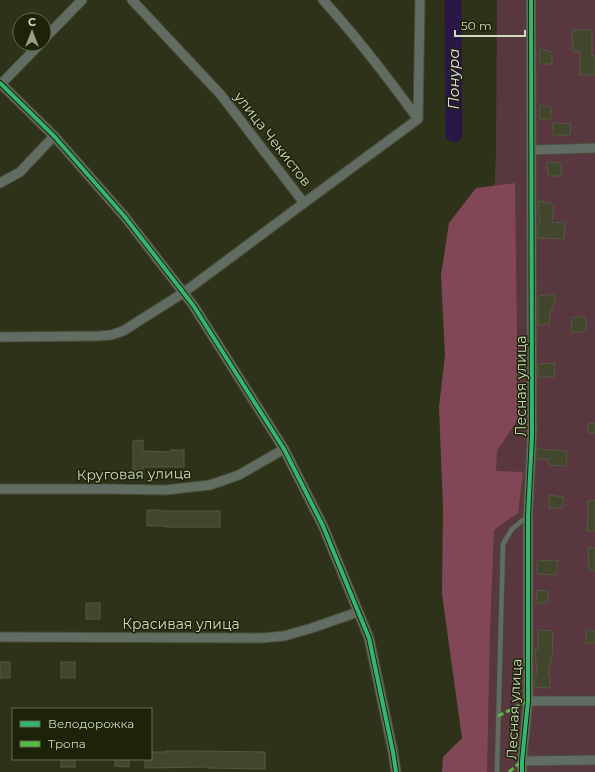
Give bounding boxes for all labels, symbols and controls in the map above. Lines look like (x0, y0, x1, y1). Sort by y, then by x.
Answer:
north arrow (12, 12, 52, 52)
scale bar (455, 12, 525, 38)
text: С (28, 15, 36, 29)
text: 50 m (461, 18, 492, 33)
water label: Понура (444, 48, 463, 110)
street label: улица Чекистов (230, 87, 316, 190)
street label: Лесная улица (512, 336, 530, 437)
street label: Круговая улица (77, 464, 191, 484)
street label: Красивая улица (122, 615, 240, 633)
street label: Лесная улица (502, 658, 526, 760)
legend (12, 708, 152, 760)
text: Велодорожка (48, 716, 134, 731)
text: Тропа (48, 736, 86, 751)

